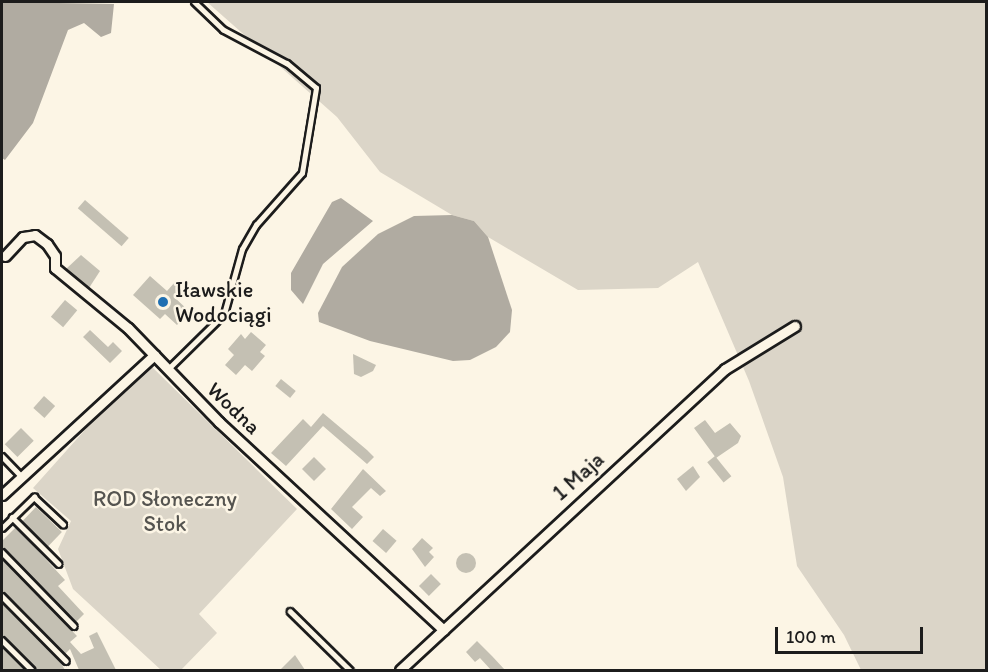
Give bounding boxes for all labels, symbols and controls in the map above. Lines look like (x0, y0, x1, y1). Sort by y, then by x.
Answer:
place label: Iławskie Wodociągi (175, 276, 272, 328)
marker: Iławskie Wodociągi (156, 295, 170, 309)
street label: Wodna (202, 376, 266, 440)
street label: 1 Maja (547, 446, 609, 506)
park label: ROD Słoneczny Stok (93, 485, 237, 536)
scale bar (778, 615, 926, 653)
text: 100 m (786, 626, 836, 648)

